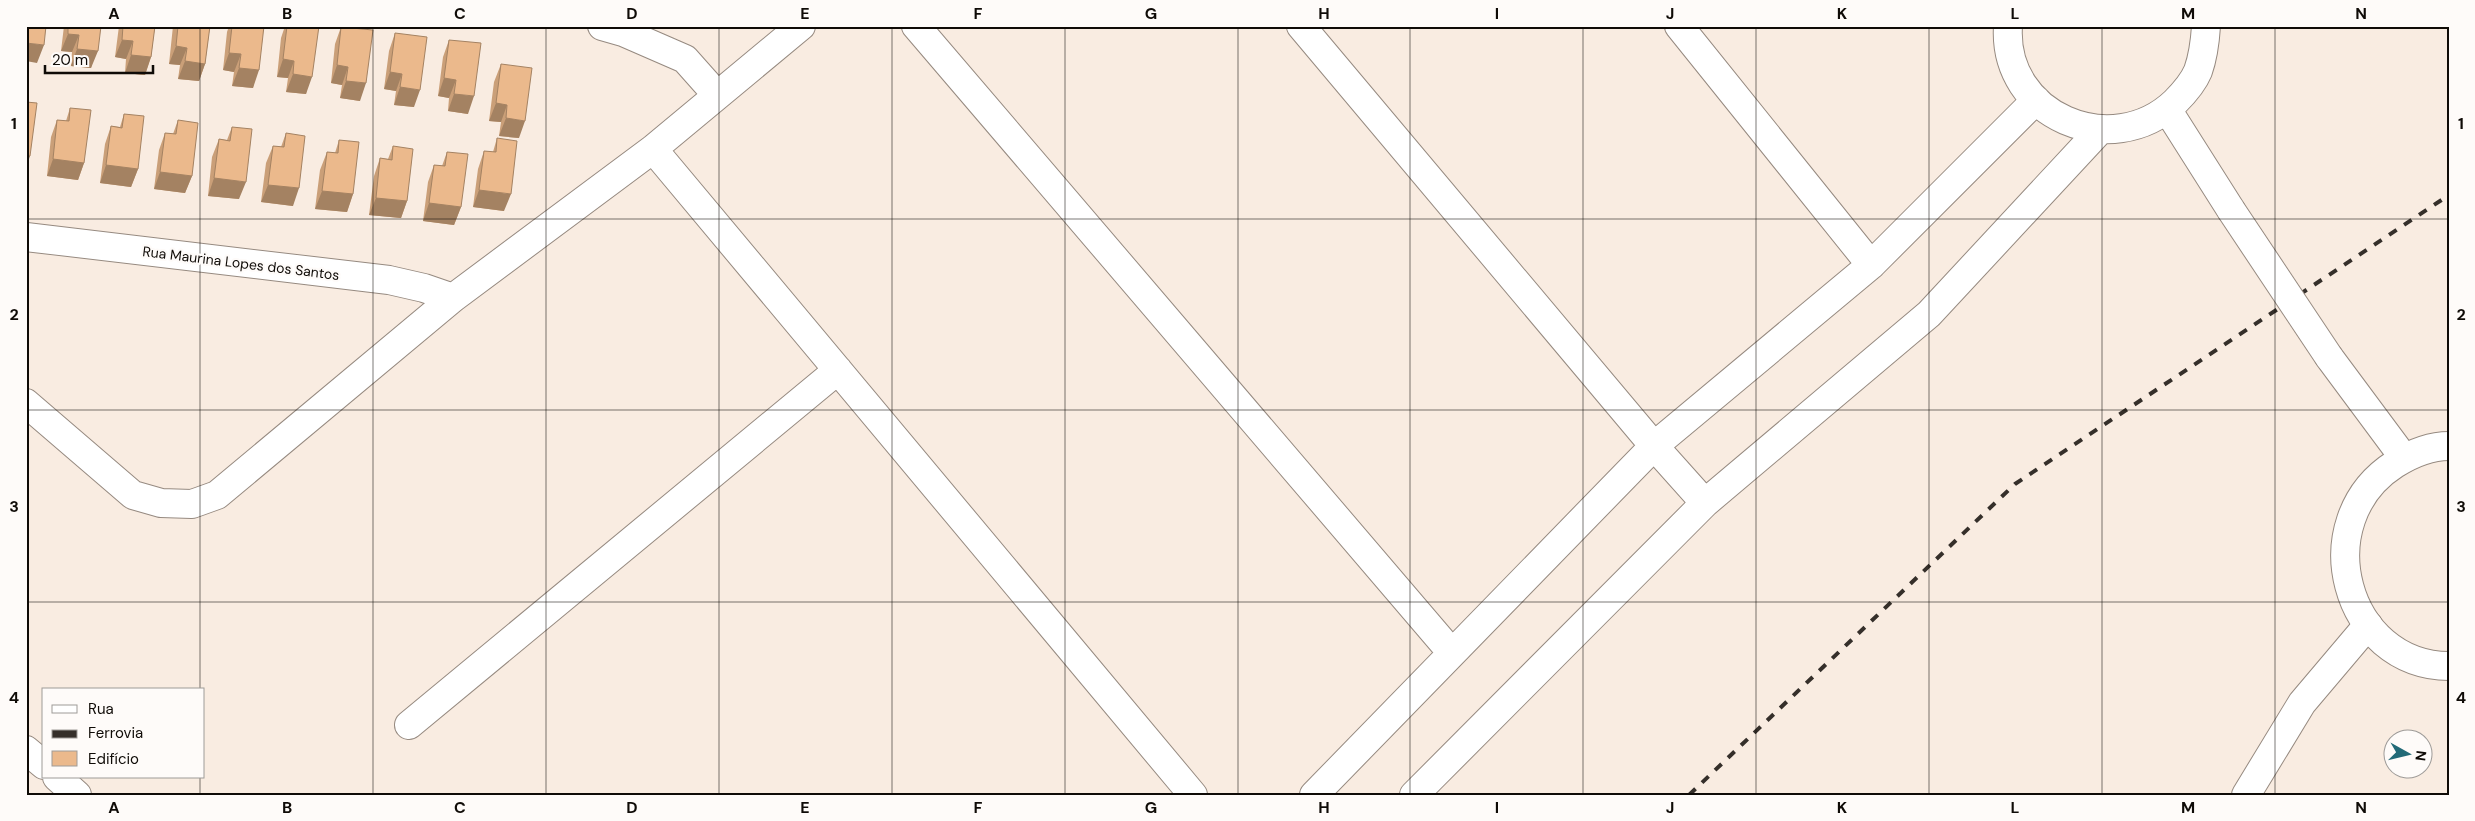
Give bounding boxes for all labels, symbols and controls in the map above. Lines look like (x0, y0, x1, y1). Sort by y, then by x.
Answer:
text: A (108, 3, 120, 24)
text: B (282, 3, 292, 24)
text: C (454, 3, 466, 24)
text: D (626, 3, 638, 24)
text: E (800, 3, 810, 24)
text: F (974, 3, 983, 24)
text: G (1145, 3, 1157, 24)
text: H (1318, 3, 1330, 24)
text: I (1495, 3, 1499, 24)
text: J (1666, 3, 1674, 24)
text: K (1837, 3, 1848, 24)
text: L (2011, 3, 2020, 24)
text: M (2181, 3, 2195, 24)
text: N (2355, 3, 2367, 24)
scale bar (45, 42, 152, 74)
text: 20 m (52, 50, 88, 70)
text: 1 (11, 113, 17, 134)
text: 1 (2458, 113, 2464, 134)
street label: Rua Maurina Lopes dos Santos (142, 242, 340, 284)
text: 2 (9, 304, 19, 325)
text: 2 (2456, 304, 2466, 325)
text: 3 (9, 496, 19, 517)
text: 3 (2456, 496, 2466, 517)
text: 4 (9, 687, 19, 708)
text: 4 (2456, 687, 2466, 708)
legend (42, 688, 205, 778)
text: Rua (88, 699, 114, 719)
text: Ferrovia (88, 723, 143, 743)
north arrow (2382, 728, 2432, 778)
text: Edifício (88, 749, 139, 769)
text: N (2411, 749, 2430, 762)
text: A (108, 797, 120, 818)
text: B (282, 797, 292, 818)
text: C (454, 797, 466, 818)
text: D (626, 797, 638, 818)
text: E (800, 797, 810, 818)
text: F (974, 797, 983, 818)
text: G (1145, 797, 1157, 818)
text: H (1318, 797, 1330, 818)
text: I (1495, 797, 1499, 818)
text: J (1666, 797, 1674, 818)
text: K (1837, 797, 1848, 818)
text: L (2011, 797, 2020, 818)
text: M (2181, 797, 2195, 818)
text: N (2355, 797, 2367, 818)

